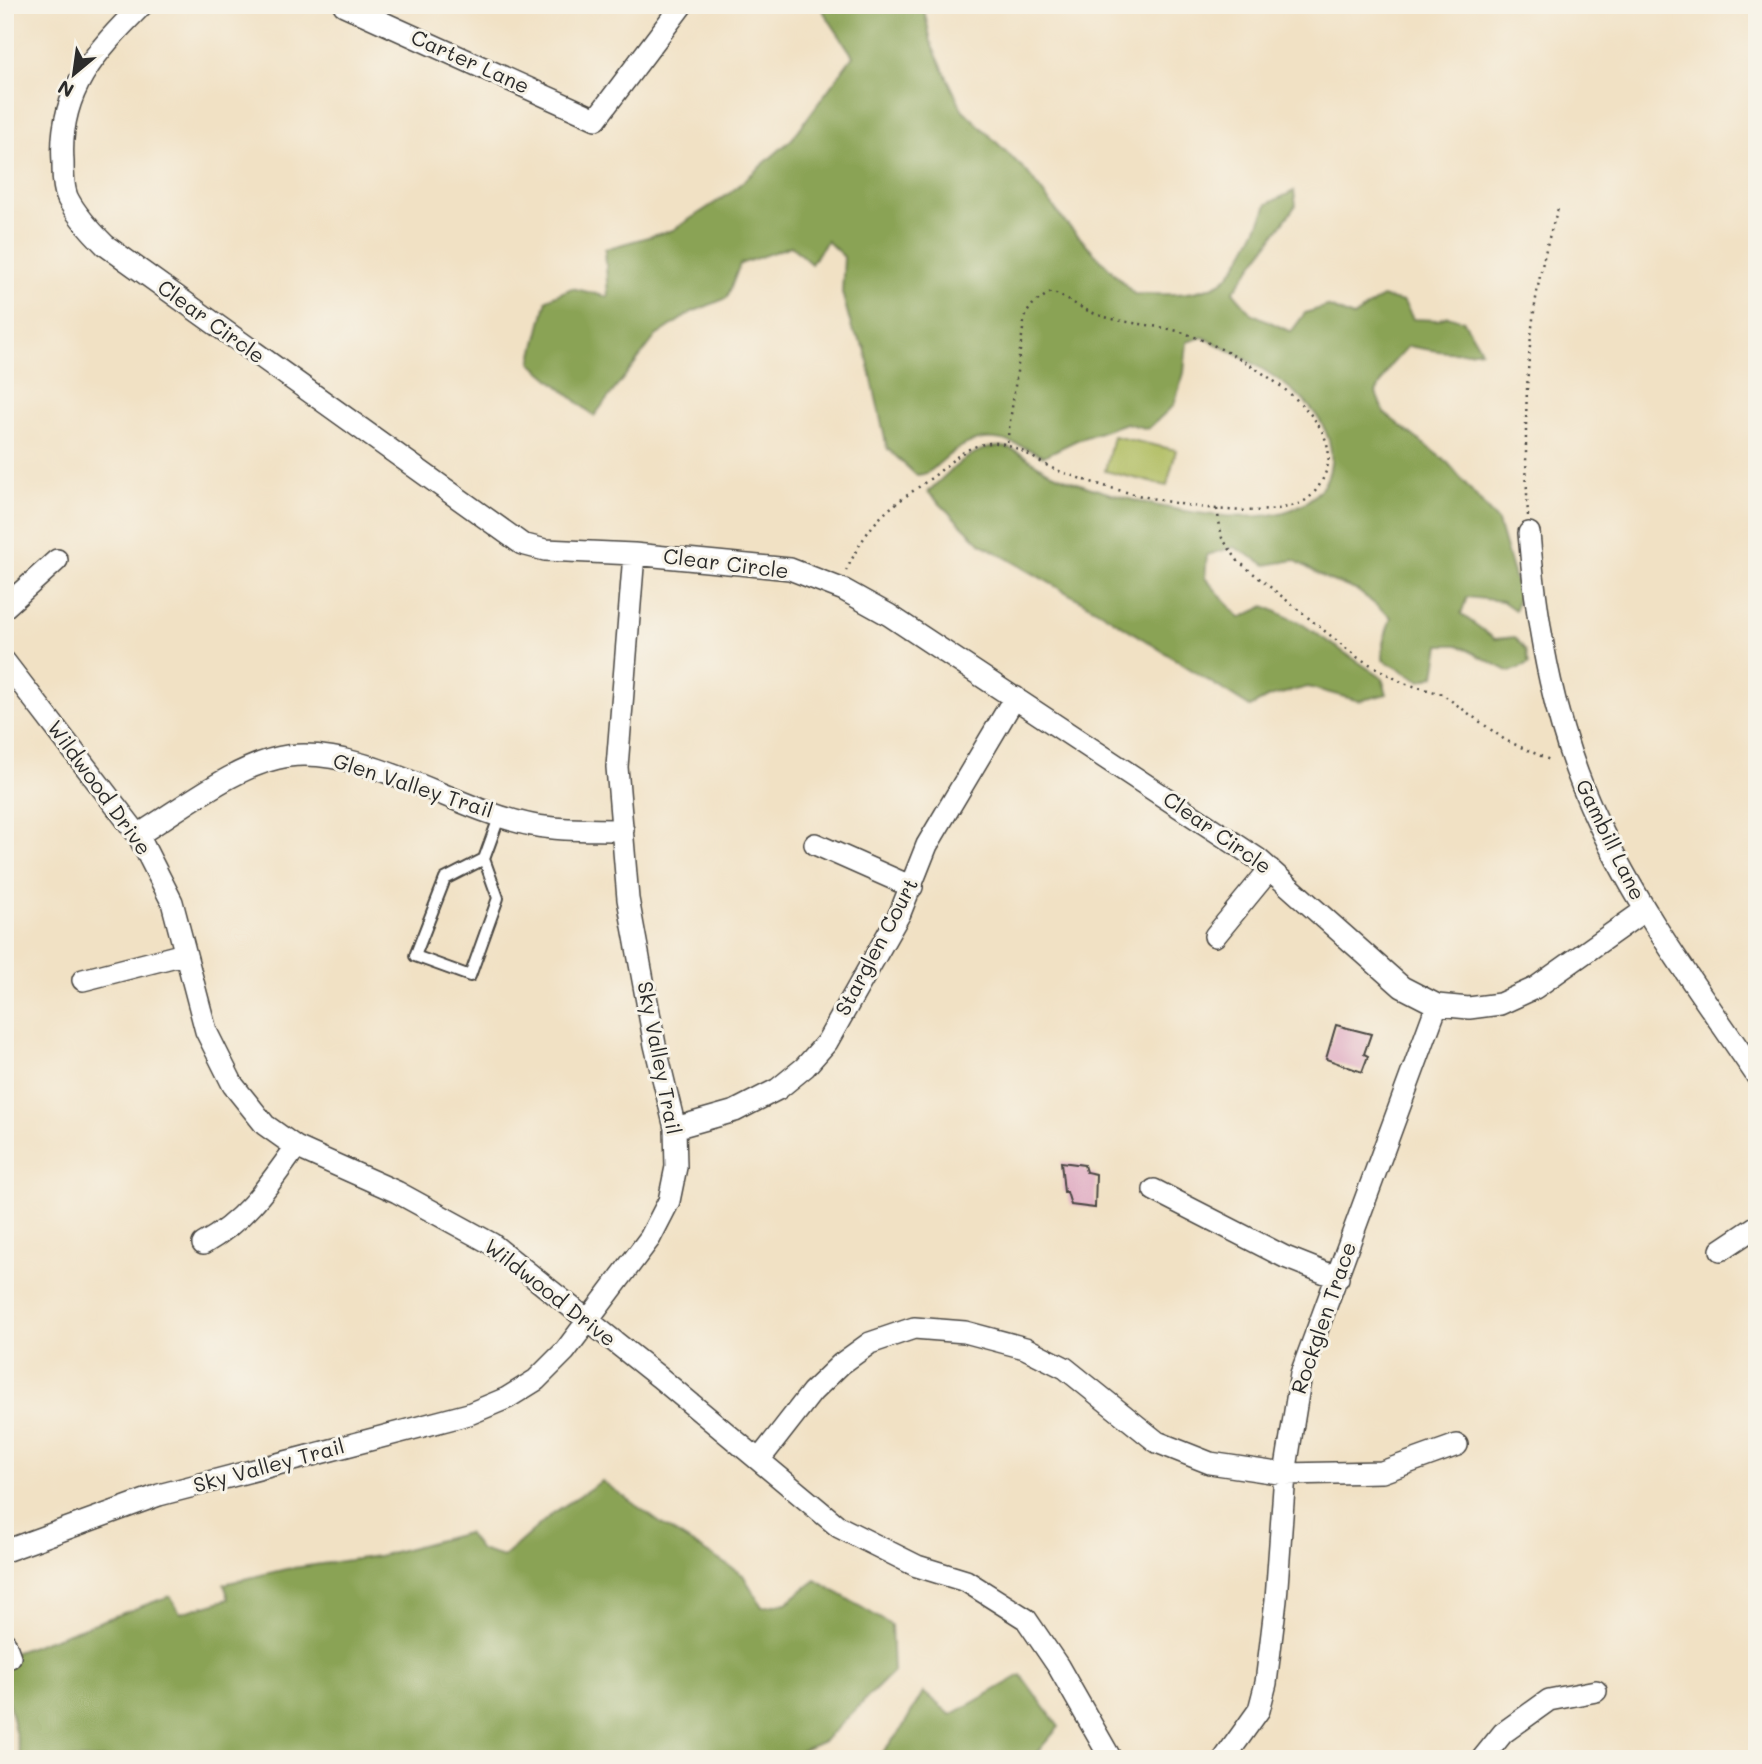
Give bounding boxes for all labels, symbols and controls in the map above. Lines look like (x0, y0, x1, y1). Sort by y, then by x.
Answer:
street label: Carter Lane (407, 22, 534, 99)
north arrow (38, 38, 108, 108)
text: N (53, 75, 78, 104)
street label: Clear Circle (153, 273, 271, 369)
street label: Clear Circle (662, 541, 790, 584)
street label: Wildwood Drive (42, 714, 158, 860)
street label: Glen Valley Trail (330, 746, 497, 823)
street label: Gambill Lane (1570, 774, 1652, 904)
street label: Clear Circle (1158, 785, 1277, 879)
street label: Starglen Court (828, 873, 923, 1020)
street label: Sky Valley Trail (632, 979, 689, 1137)
street label: Wildwood Drive (479, 1232, 622, 1352)
street label: Rockglen Trace (1284, 1238, 1361, 1397)
street label: Sky Valley Trail (190, 1431, 347, 1498)

